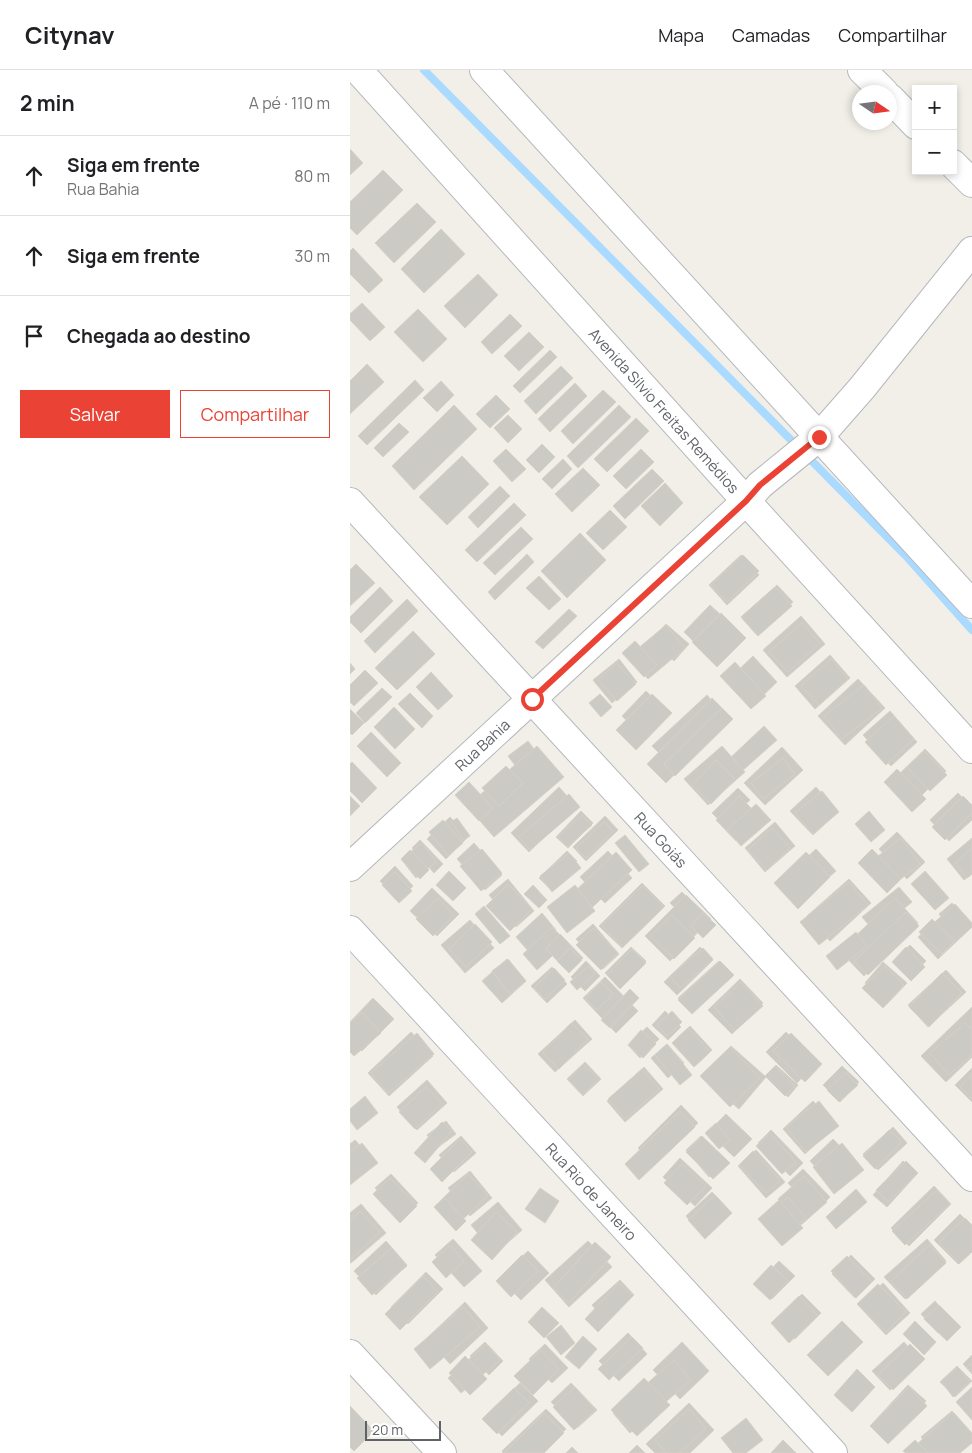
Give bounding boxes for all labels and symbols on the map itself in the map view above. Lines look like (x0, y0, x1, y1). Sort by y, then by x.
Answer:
north arrow (852, 85, 897, 130)
street label: Avenida Sílvio Freitas Remédios (584, 323, 744, 498)
route end (808, 426, 831, 449)
route start (521, 688, 544, 711)
street label: Rua Bahia (450, 714, 514, 776)
street label: Rua Goiás (630, 807, 692, 872)
street label: Rua Rio de Janeiro (541, 1138, 642, 1245)
scale bar (365, 1418, 441, 1441)

